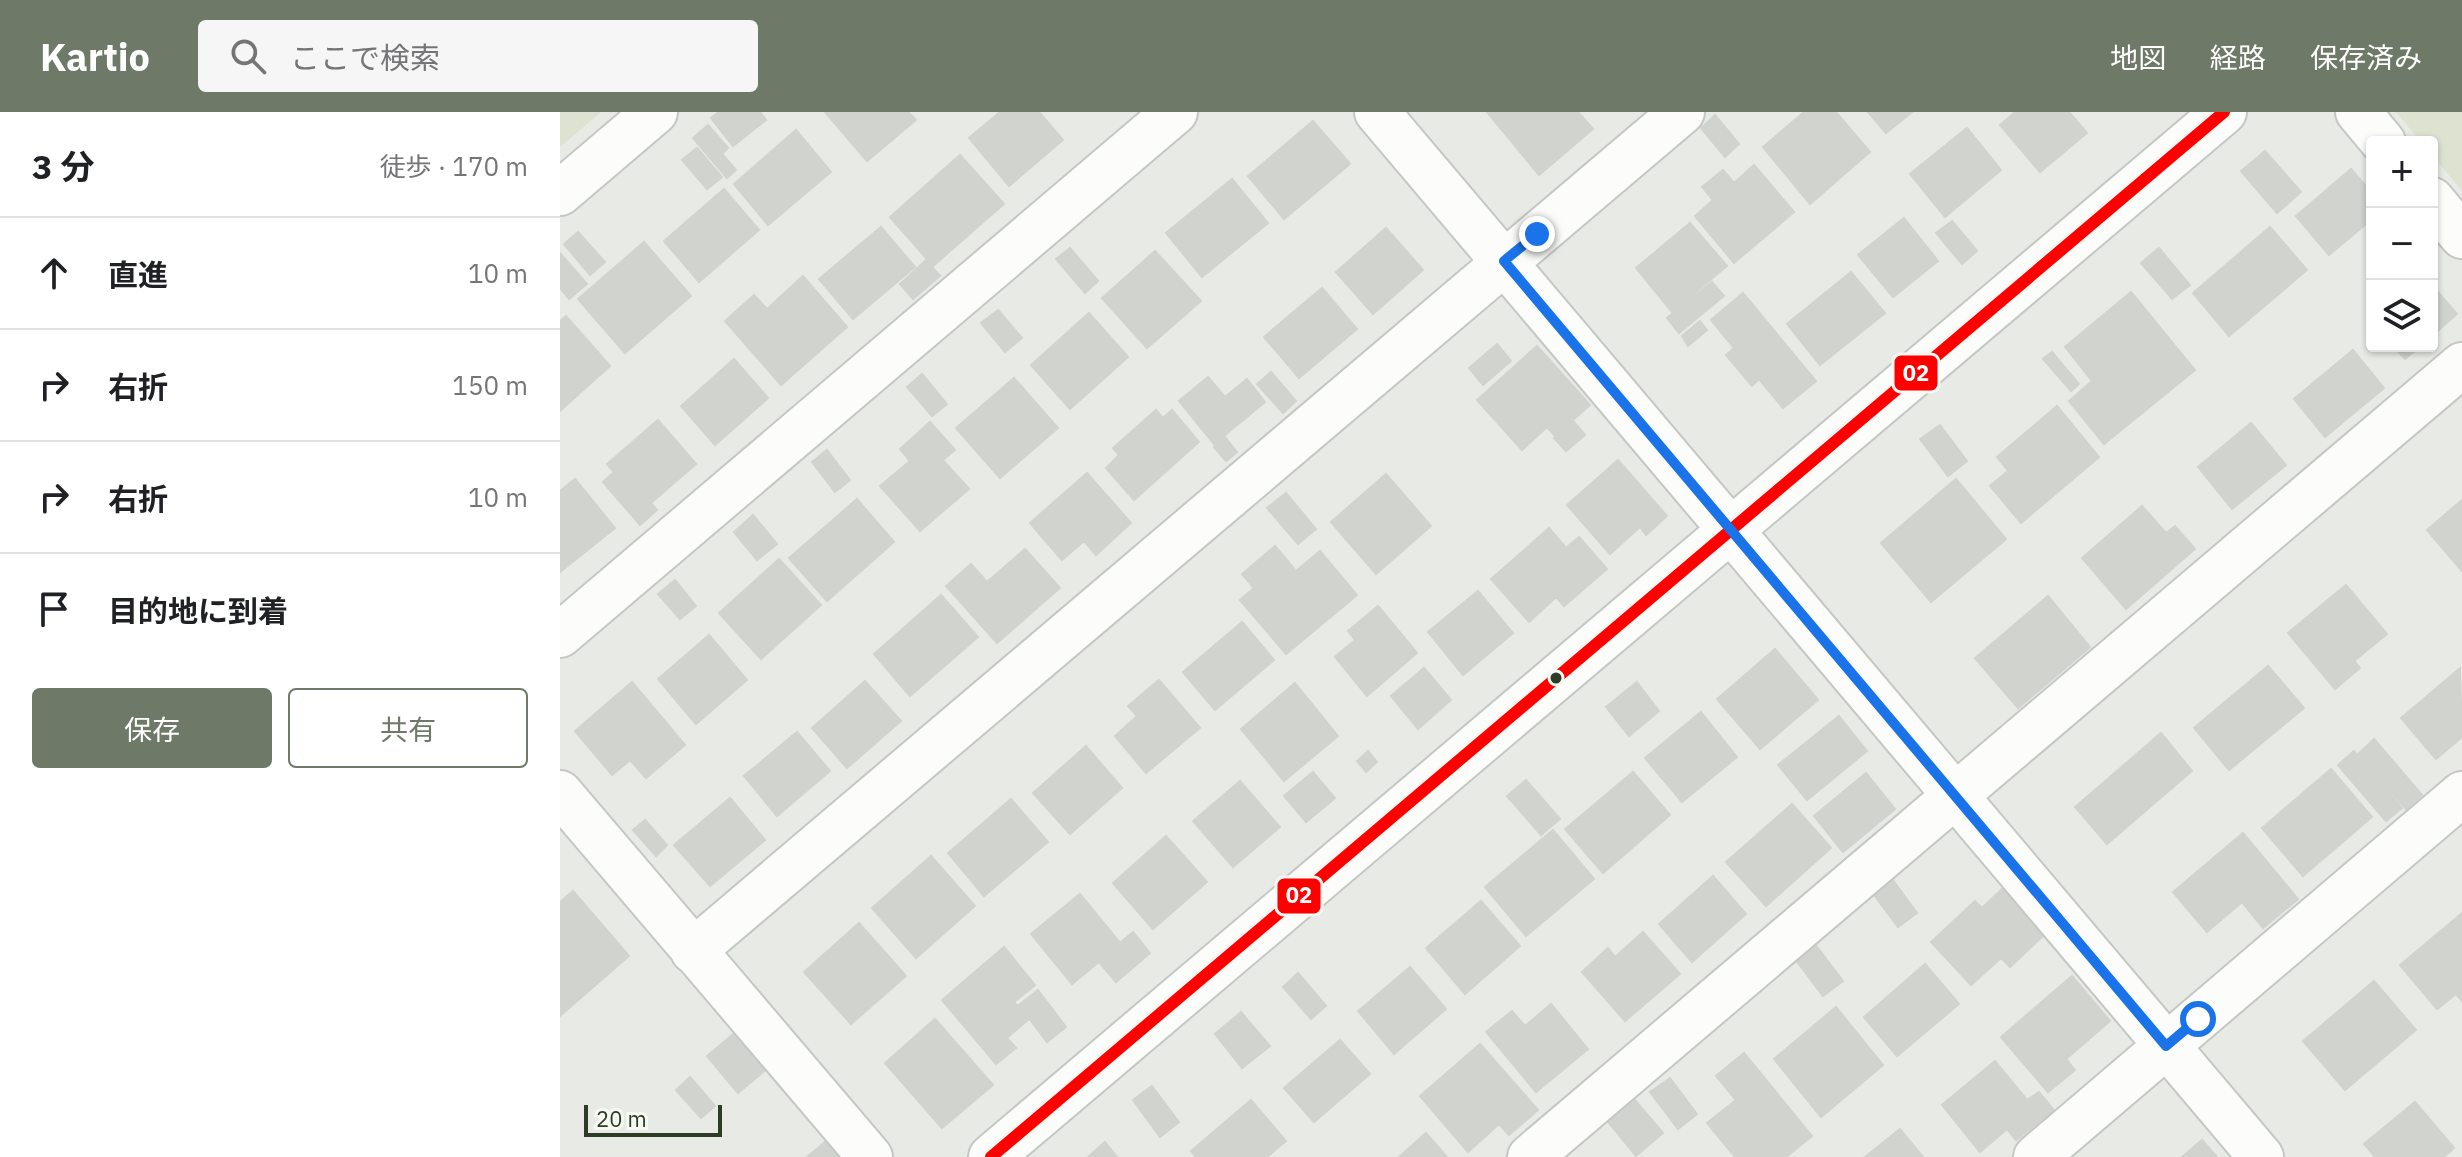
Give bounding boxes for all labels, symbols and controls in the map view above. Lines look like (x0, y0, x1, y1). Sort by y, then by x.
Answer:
search box (198, 20, 758, 92)
text: Kartio (40, 32, 150, 81)
icon: search (226, 34, 270, 78)
text: ここで検索 (290, 38, 440, 77)
text: 地図 (2110, 39, 2166, 76)
text: 経路 (2210, 39, 2266, 76)
text: 保存済み (2310, 39, 2422, 76)
map controls (2366, 136, 2438, 352)
button: + (2366, 136, 2438, 208)
text: 3 分 (32, 144, 94, 188)
text: 徒歩 · 170 m (380, 149, 528, 183)
button: − (2366, 208, 2438, 280)
route end (1519, 216, 1555, 252)
icon: ahead (32, 251, 76, 295)
text: 直進 (108, 255, 168, 294)
text: 10 m (468, 256, 528, 290)
button: layers (2366, 280, 2438, 352)
line badge: 02 (1893, 354, 1939, 392)
text: 02 (1903, 358, 1929, 387)
icon: right (32, 363, 76, 407)
text: 右折 (108, 367, 168, 406)
text: 150 m (452, 368, 528, 402)
icon: right (32, 475, 76, 519)
text: 右折 (108, 479, 168, 518)
text: 10 m (468, 480, 528, 514)
icon: arrive (32, 587, 76, 631)
text: 目的地に到着 (108, 591, 288, 630)
unlabelled marker (1548, 670, 1564, 686)
button: 保存 (32, 688, 272, 768)
button: 共有 (288, 688, 528, 768)
line badge: 02 (1276, 877, 1322, 915)
text: 02 (1286, 880, 1312, 909)
route start (2180, 1001, 2216, 1037)
scale bar (584, 1101, 722, 1137)
text: 20 m (596, 1104, 647, 1133)

